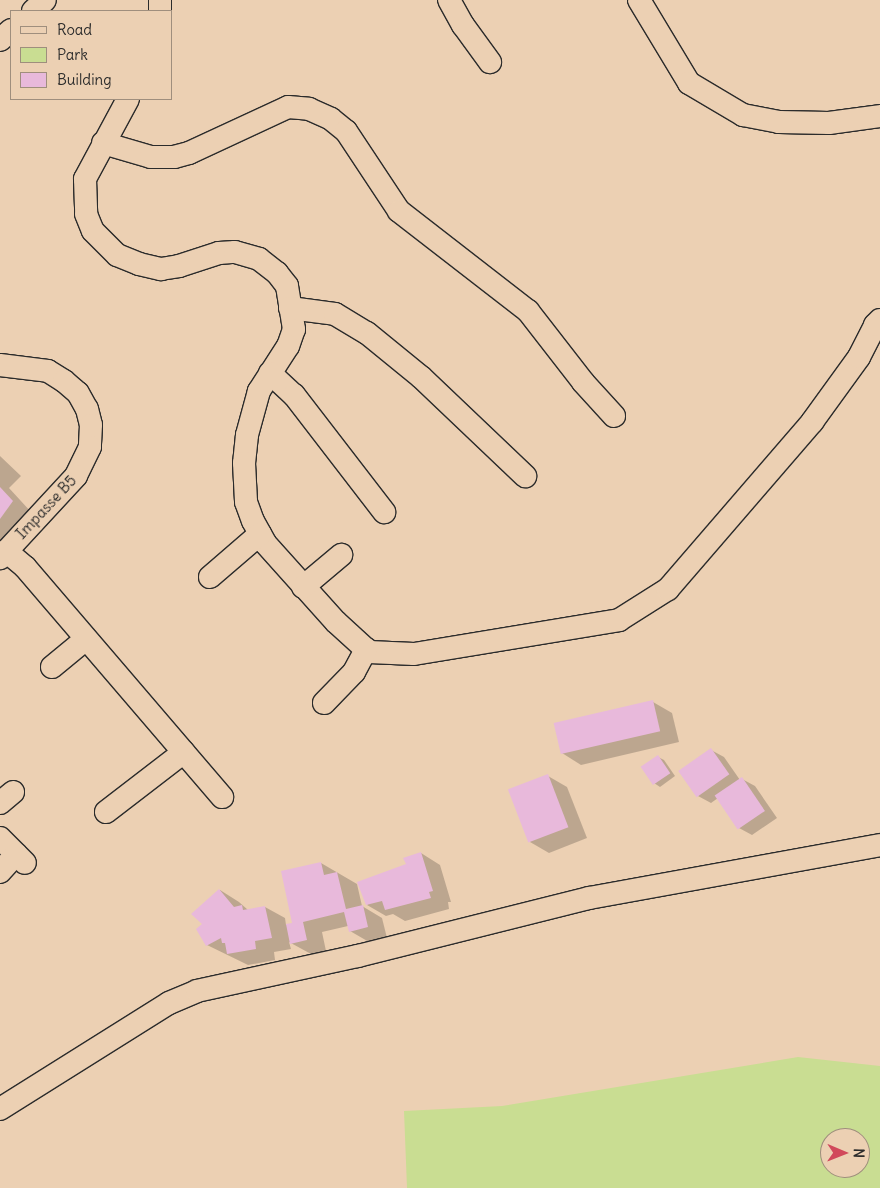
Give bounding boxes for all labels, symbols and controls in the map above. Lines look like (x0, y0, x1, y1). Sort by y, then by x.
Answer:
legend (10, 10, 172, 100)
text: Road (57, 20, 92, 39)
text: Park (57, 45, 88, 64)
text: Building (57, 70, 112, 89)
street label: Impasse B5 (12, 471, 80, 543)
north arrow (820, 1128, 870, 1178)
text: N (850, 1148, 868, 1158)

